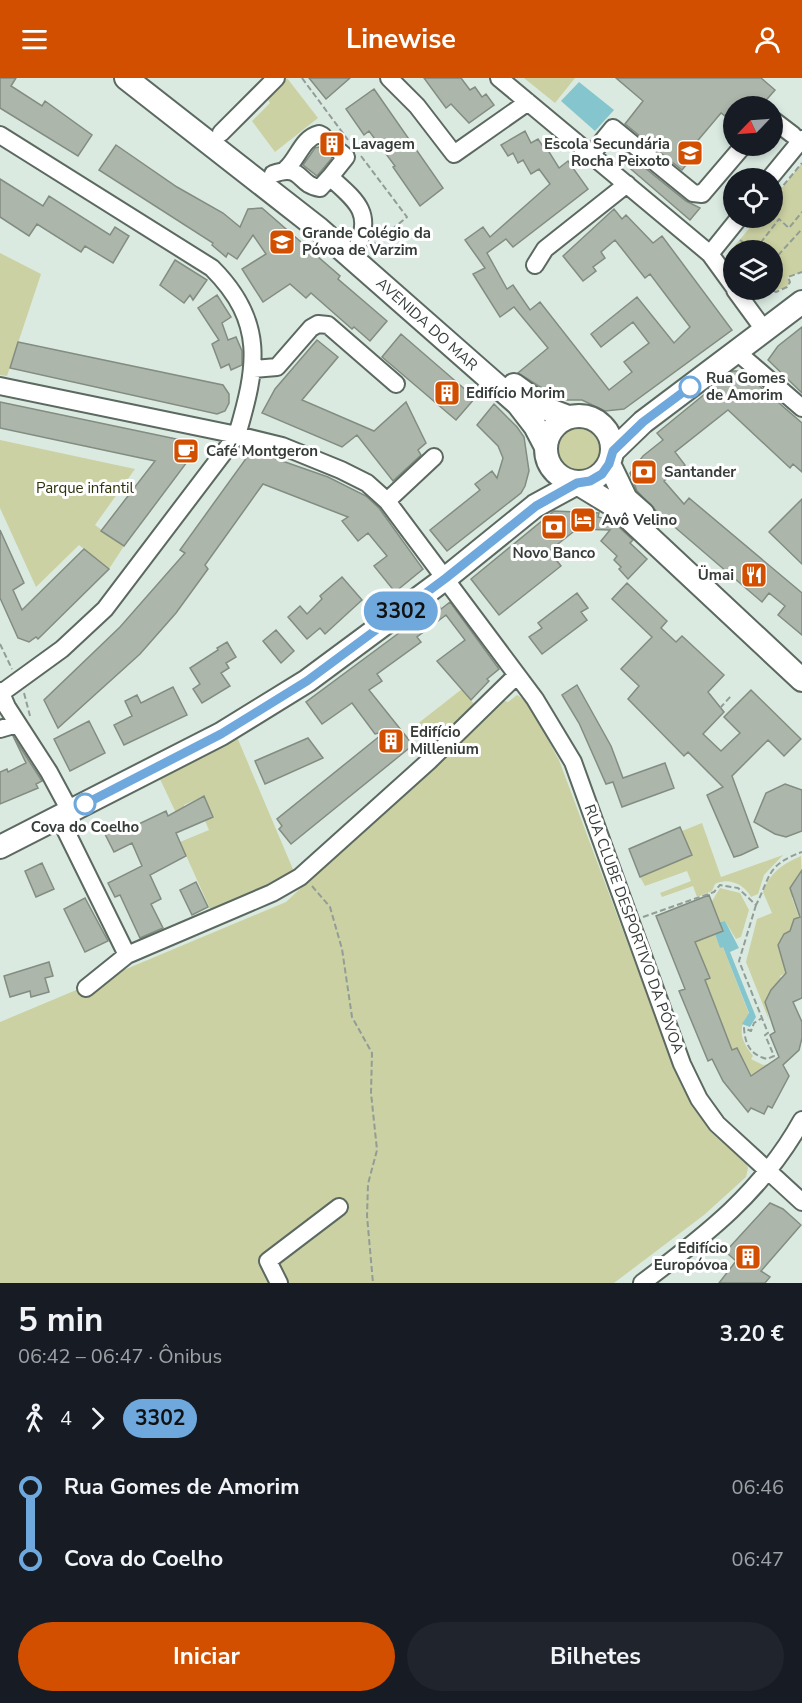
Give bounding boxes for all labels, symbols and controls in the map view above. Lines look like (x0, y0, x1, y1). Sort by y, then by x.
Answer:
text: Linewise (346, 21, 456, 58)
icon: menu (18, 23, 51, 56)
icon: person (751, 23, 784, 56)
north arrow (723, 96, 783, 156)
map controls (723, 96, 783, 300)
building icon: Lavagem (317, 129, 347, 159)
place label: Lavagem (352, 134, 415, 154)
place label: Escola Secundária Rocha Peixoto (544, 134, 670, 171)
school or university icon: Escola Secundária Rocha Peixoto (675, 138, 705, 168)
button: locate (723, 168, 783, 228)
place label: Grande Colégio da Póvoa de Varzim (302, 223, 431, 260)
school or university icon: Grande Colégio da Póvoa de Varzim (267, 227, 297, 257)
button: layers (723, 240, 783, 300)
street label: AVENIDA DO MAR (372, 273, 482, 375)
place label: Rua Gomes de Amorim (706, 368, 786, 405)
marker: Rua Gomes de Amorim (679, 376, 701, 398)
building icon: Edifício Morim (432, 378, 462, 408)
place label: Edifício Morim (466, 383, 565, 403)
cafe icon: Café Montgeron (171, 436, 201, 466)
place label: Café Montgeron (206, 441, 318, 461)
bank icon: Santander (629, 457, 659, 487)
place label: Santander (664, 462, 736, 482)
park label: Parque infantil (36, 478, 135, 498)
hotel icon: Avô Velino (568, 505, 598, 535)
place label: Avô Velino (602, 510, 677, 530)
bank icon: Novo Banco (539, 512, 569, 542)
place label: Novo Banco (512, 543, 596, 563)
restaurant icon: Ümai (739, 560, 769, 590)
place label: Ümai (698, 565, 734, 585)
line badge: 3302 (359, 592, 443, 630)
text: 3302 (376, 597, 426, 625)
place label: Edifício Millenium (410, 722, 479, 759)
building icon: Edifício Millenium (376, 726, 406, 756)
marker: Cova do Coelho (74, 793, 96, 815)
street label: RUA CLUBE DESPORTIVO DA PÓVOA (579, 801, 689, 1056)
place label: Cova do Coelho (31, 817, 140, 837)
place label: Edifício Europóvoa (654, 1238, 728, 1275)
building icon: Edifício Europóvoa (733, 1242, 763, 1272)
text: 5 min (18, 1298, 103, 1343)
text: 3.20 € (720, 1319, 784, 1349)
text: 06:42 – 06:47 · Ônibus (18, 1343, 222, 1370)
icon: walk (18, 1402, 51, 1435)
icon: forward (81, 1402, 114, 1435)
text: 3302 (135, 1404, 185, 1432)
text: 4 (60, 1405, 72, 1432)
text: Rua Gomes de Amorim (64, 1472, 300, 1502)
text: 06:46 (731, 1474, 784, 1501)
text: Cova do Coelho (64, 1544, 223, 1574)
text: 06:47 (731, 1546, 784, 1573)
button: Iniciar (18, 1622, 395, 1691)
button: Bilhetes (407, 1622, 784, 1691)

